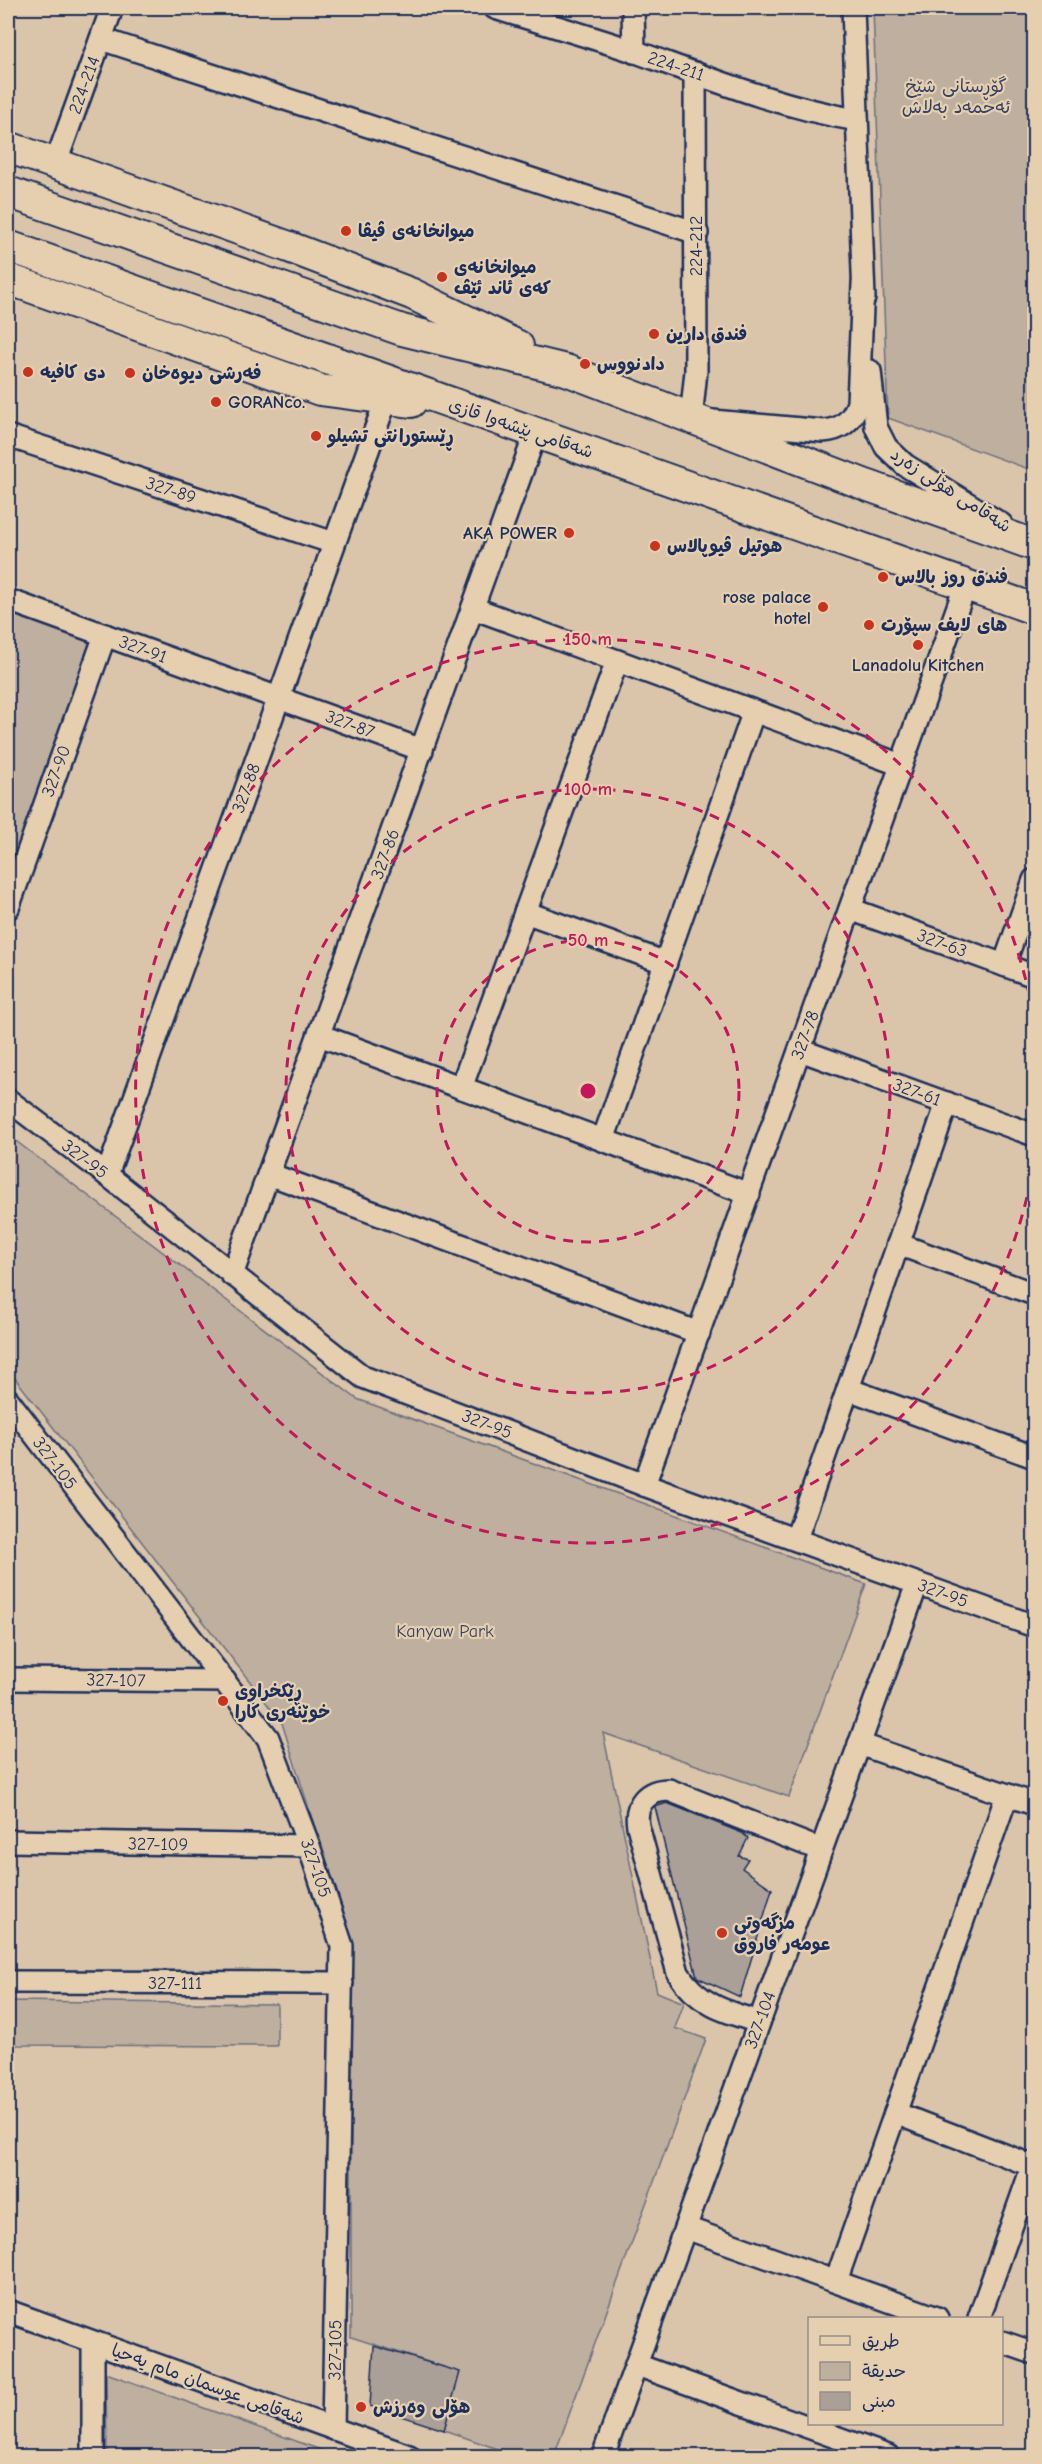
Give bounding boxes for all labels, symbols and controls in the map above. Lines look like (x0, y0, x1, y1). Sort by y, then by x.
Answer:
street label: 224-211 (645, 47, 707, 86)
street label: 224-214 (64, 53, 105, 117)
park label: گۆڕستانی شێخ ئەحمەد بەلاش (902, 76, 1010, 118)
street label: 224-212 (686, 216, 707, 276)
place label: میوانخانەی ڤیڤا (358, 220, 474, 242)
marker: میوانخانەی ڤیڤا (339, 224, 353, 238)
place label: میوانخانەی کەی ئاند ئێڤ (454, 257, 551, 299)
marker: میوانخانەی کەی ئاند ئێڤ (435, 270, 449, 284)
place label: فندق دارين (666, 324, 747, 345)
marker: فندق دارين (647, 327, 661, 341)
place label: دادنووس (597, 354, 665, 375)
marker: دادنووس (578, 357, 592, 371)
place label: دى كافيه (40, 362, 106, 383)
place label: فەرشی دیوەخان (142, 363, 261, 385)
marker: دى كافيه (21, 365, 35, 379)
marker: فەرشی دیوەخان (123, 366, 137, 380)
place label: GORANco. (228, 392, 305, 413)
street label: شەقامی پێشەوا قازی (445, 394, 596, 464)
marker: GORANco. (209, 395, 223, 409)
place label: ڕێستورانتی تشیلو (326, 426, 454, 451)
marker: ڕێستورانتی تشیلو (309, 429, 323, 443)
street label: شەقامی هۆڵی زەرد (886, 441, 1017, 537)
street label: 327-89 (143, 473, 199, 508)
place label: AKA POWER (463, 523, 558, 544)
marker: AKA POWER (562, 526, 576, 540)
place label: هوتیل ڤیوپالاس (667, 535, 783, 558)
marker: هوتیل ڤیوپالاس (648, 539, 662, 553)
place label: فندق روز بالاس (895, 567, 1008, 588)
marker: فندق روز بالاس (876, 570, 890, 584)
place label: rose palace hotel (723, 587, 811, 629)
marker: rose palace hotel (816, 600, 830, 614)
place label: های لایف سپۆرت (881, 615, 1007, 637)
marker: های لایف سپۆرت (862, 618, 876, 632)
text: 150 m (564, 629, 612, 650)
street label: 327-91 (116, 631, 170, 668)
marker: Lanadolu Kitchen (911, 638, 925, 652)
place label: Lanadolu Kitchen (852, 655, 984, 676)
street label: 327-87 (322, 706, 378, 743)
street label: 327-90 (37, 743, 75, 800)
street label: 327-88 (228, 760, 265, 816)
text: 100 m (564, 779, 612, 800)
street label: 327-86 (367, 826, 404, 882)
street label: 327-63 (914, 925, 970, 962)
text: 50 m (568, 930, 608, 951)
street label: 327-78 (787, 1008, 824, 1062)
street label: 327-61 (890, 1074, 944, 1111)
centre of rings (578, 1081, 598, 1101)
street label: 327-95 (58, 1135, 112, 1183)
street label: 327-95 (459, 1405, 515, 1444)
street label: 327-105 (28, 1433, 81, 1494)
street label: 327-95 (915, 1575, 971, 1612)
park label: Kanyaw Park (396, 1621, 494, 1642)
street label: 327-107 (86, 1669, 146, 1692)
place label: ڕێكخراوی خوێنەری كارا (235, 1681, 330, 1723)
marker: ڕێكخراوی خوێنەری كارا (216, 1694, 230, 1708)
street label: 327-109 (128, 1833, 188, 1856)
street label: 327-105 (296, 1836, 335, 1900)
place label: مزگەوتی عومەر فاروق (734, 1912, 831, 1955)
marker: مزگەوتی عومەر فاروق (715, 1926, 729, 1940)
street label: 327-111 (148, 1973, 202, 1994)
street label: 327-104 (740, 1989, 781, 2052)
legend (808, 2317, 1003, 2425)
street label: 327-105 (324, 2320, 347, 2381)
text: طريق (862, 2331, 900, 2352)
street label: شەقامی عوسمان مام یەحیا (107, 2340, 307, 2432)
text: حديقة (862, 2361, 906, 2382)
text: مبنى (862, 2391, 896, 2412)
place label: هۆلی وەرزش (373, 2397, 471, 2419)
marker: هۆلی وەرزش (354, 2400, 368, 2414)

